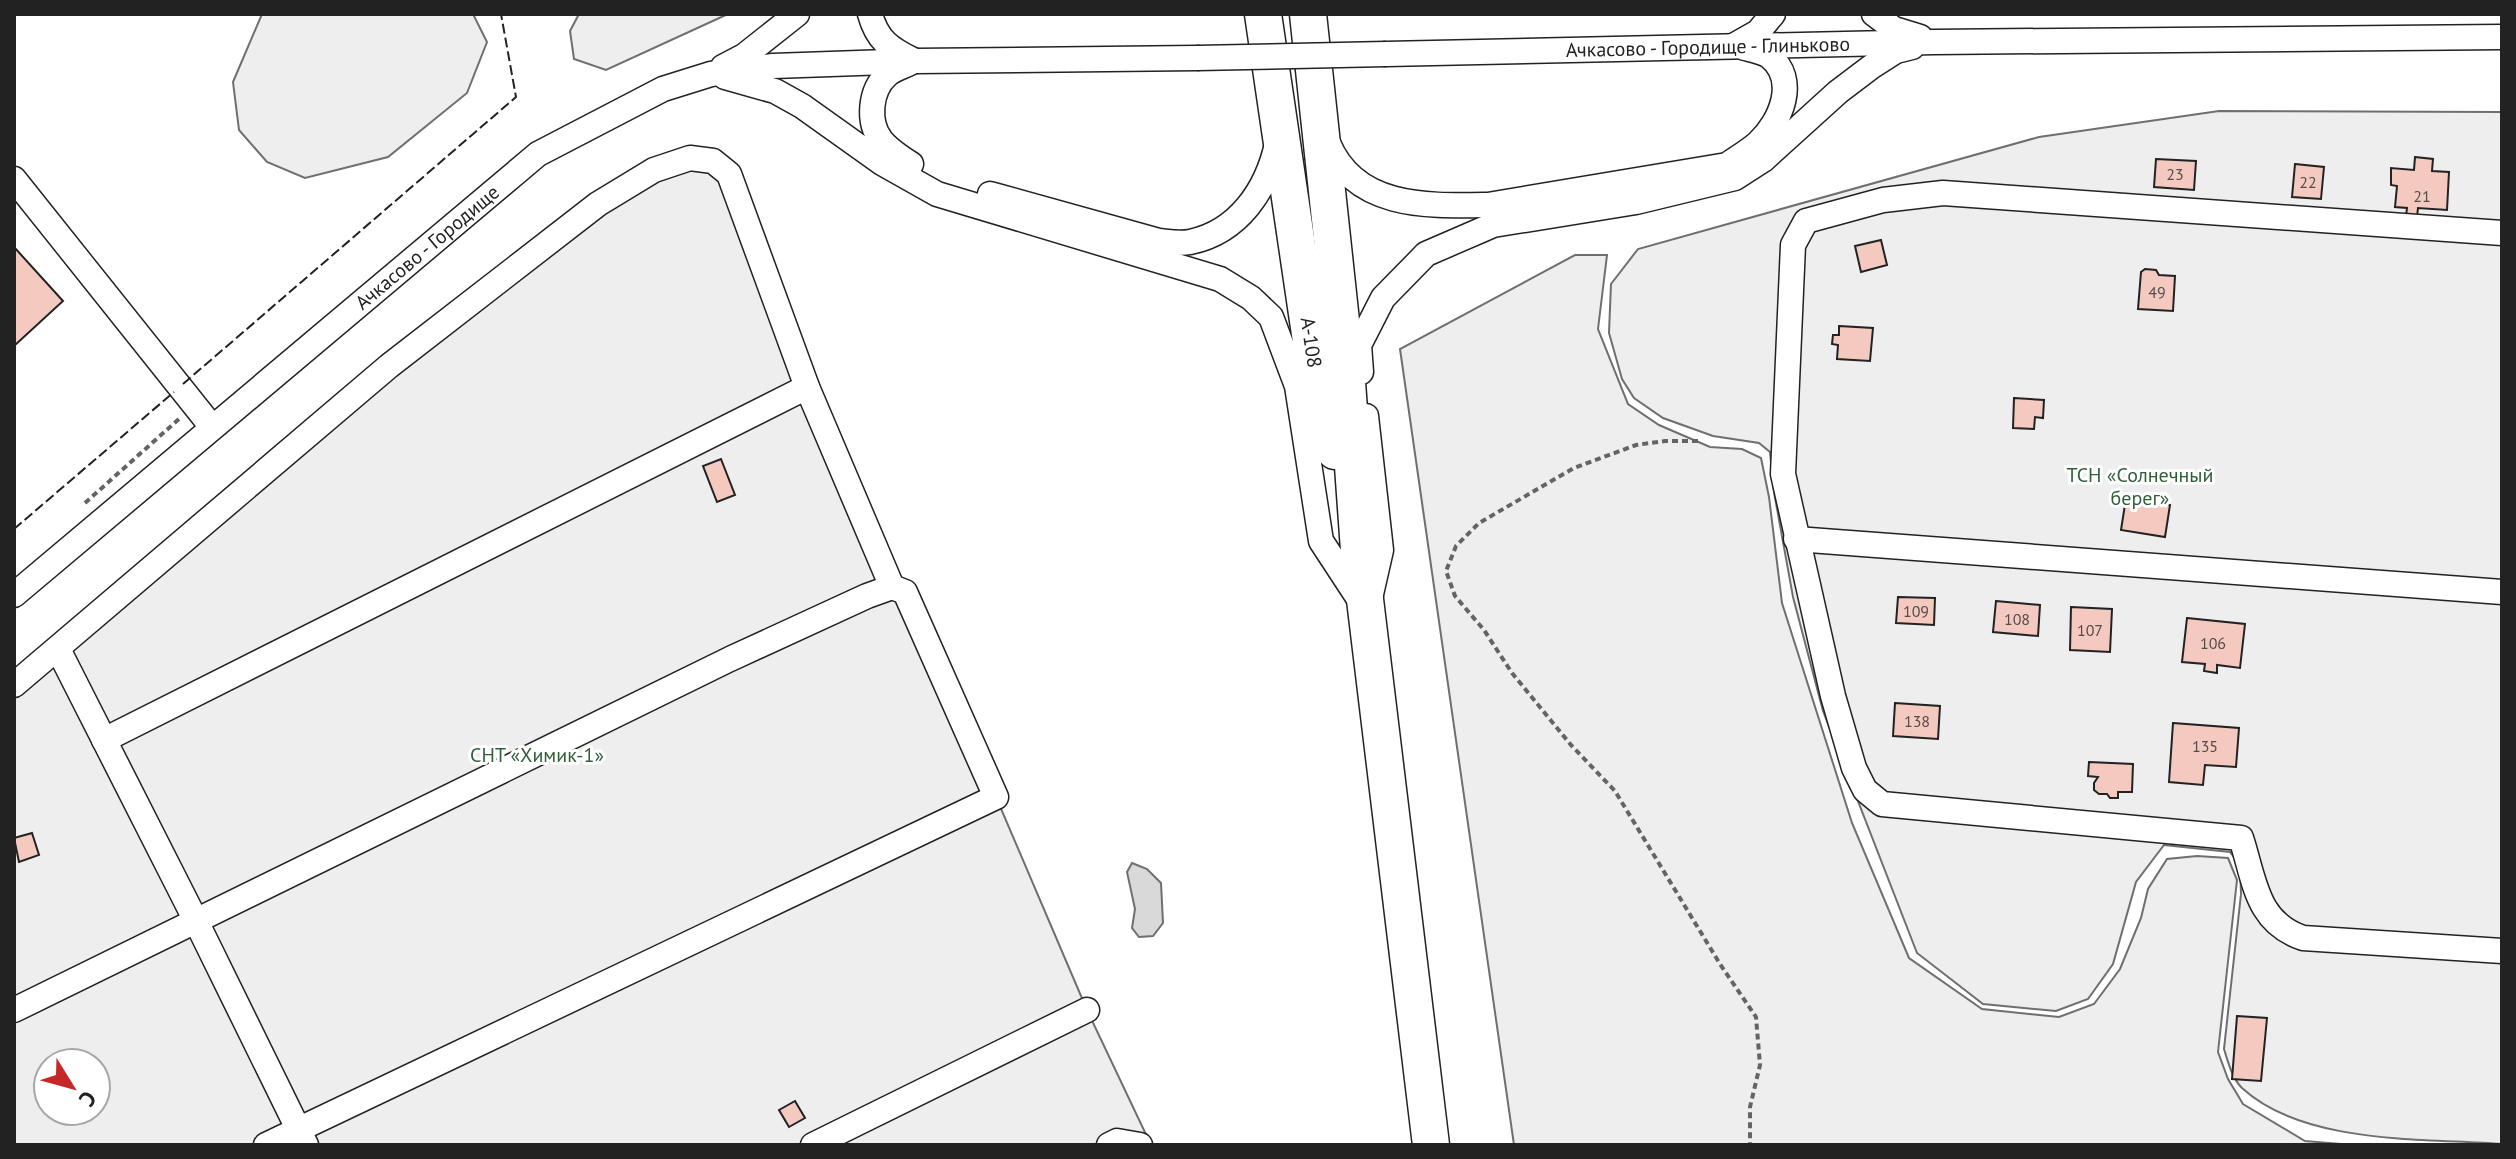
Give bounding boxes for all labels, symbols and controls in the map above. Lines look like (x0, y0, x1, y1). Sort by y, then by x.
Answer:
street label: Ачкасово - Городище - Глиньково (1566, 31, 1850, 63)
house number: 23 (2166, 164, 2184, 184)
house number: 22 (2299, 172, 2317, 192)
street label: Ачкасово - Городище (350, 179, 505, 315)
house number: 21 (2413, 186, 2431, 206)
house number: 49 (2148, 282, 2166, 302)
street label: А-108 (1295, 315, 1328, 370)
park label: ТСН «Солнечный берег» (2067, 462, 2213, 511)
house number: 109 (1903, 601, 1929, 621)
house number: 108 (2004, 609, 2030, 629)
house number: 107 (2077, 620, 2103, 640)
house number: 106 (2200, 633, 2226, 653)
house number: 138 (1904, 711, 1930, 731)
house number: 135 (2192, 736, 2218, 756)
park label: СНТ «Химик-1» (470, 742, 604, 768)
north arrow (32, 1047, 112, 1127)
text: С (73, 1086, 103, 1112)

